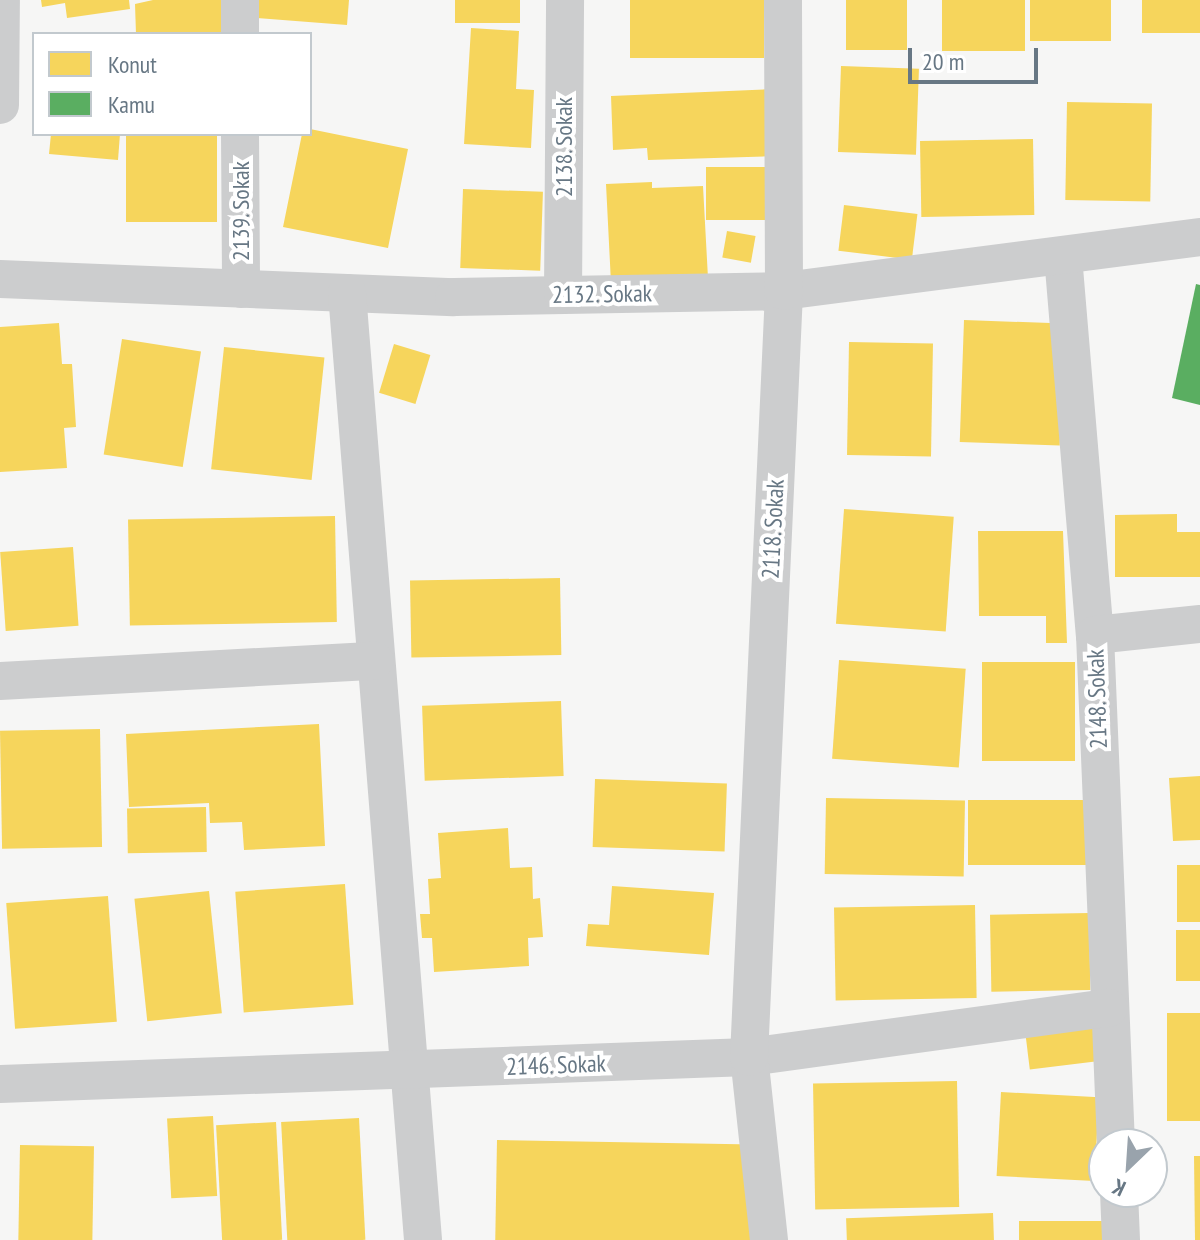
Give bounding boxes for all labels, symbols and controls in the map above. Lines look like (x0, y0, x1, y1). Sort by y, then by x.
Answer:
legend (32, 32, 312, 136)
scale bar (912, 32, 1042, 82)
text: 20 m (922, 46, 964, 77)
text: Konut (108, 49, 157, 80)
text: Kamu (108, 89, 155, 120)
street label: 2138. Sokak (550, 96, 578, 198)
street label: 2139. Sokak (227, 160, 255, 262)
street label: 2132. Sokak (551, 279, 653, 309)
street label: 2118. Sokak (756, 478, 790, 580)
street label: 2148. Sokak (1081, 648, 1113, 750)
street label: 2146. Sokak (505, 1049, 607, 1081)
north arrow (1088, 1128, 1168, 1208)
text: K (1108, 1173, 1130, 1203)

